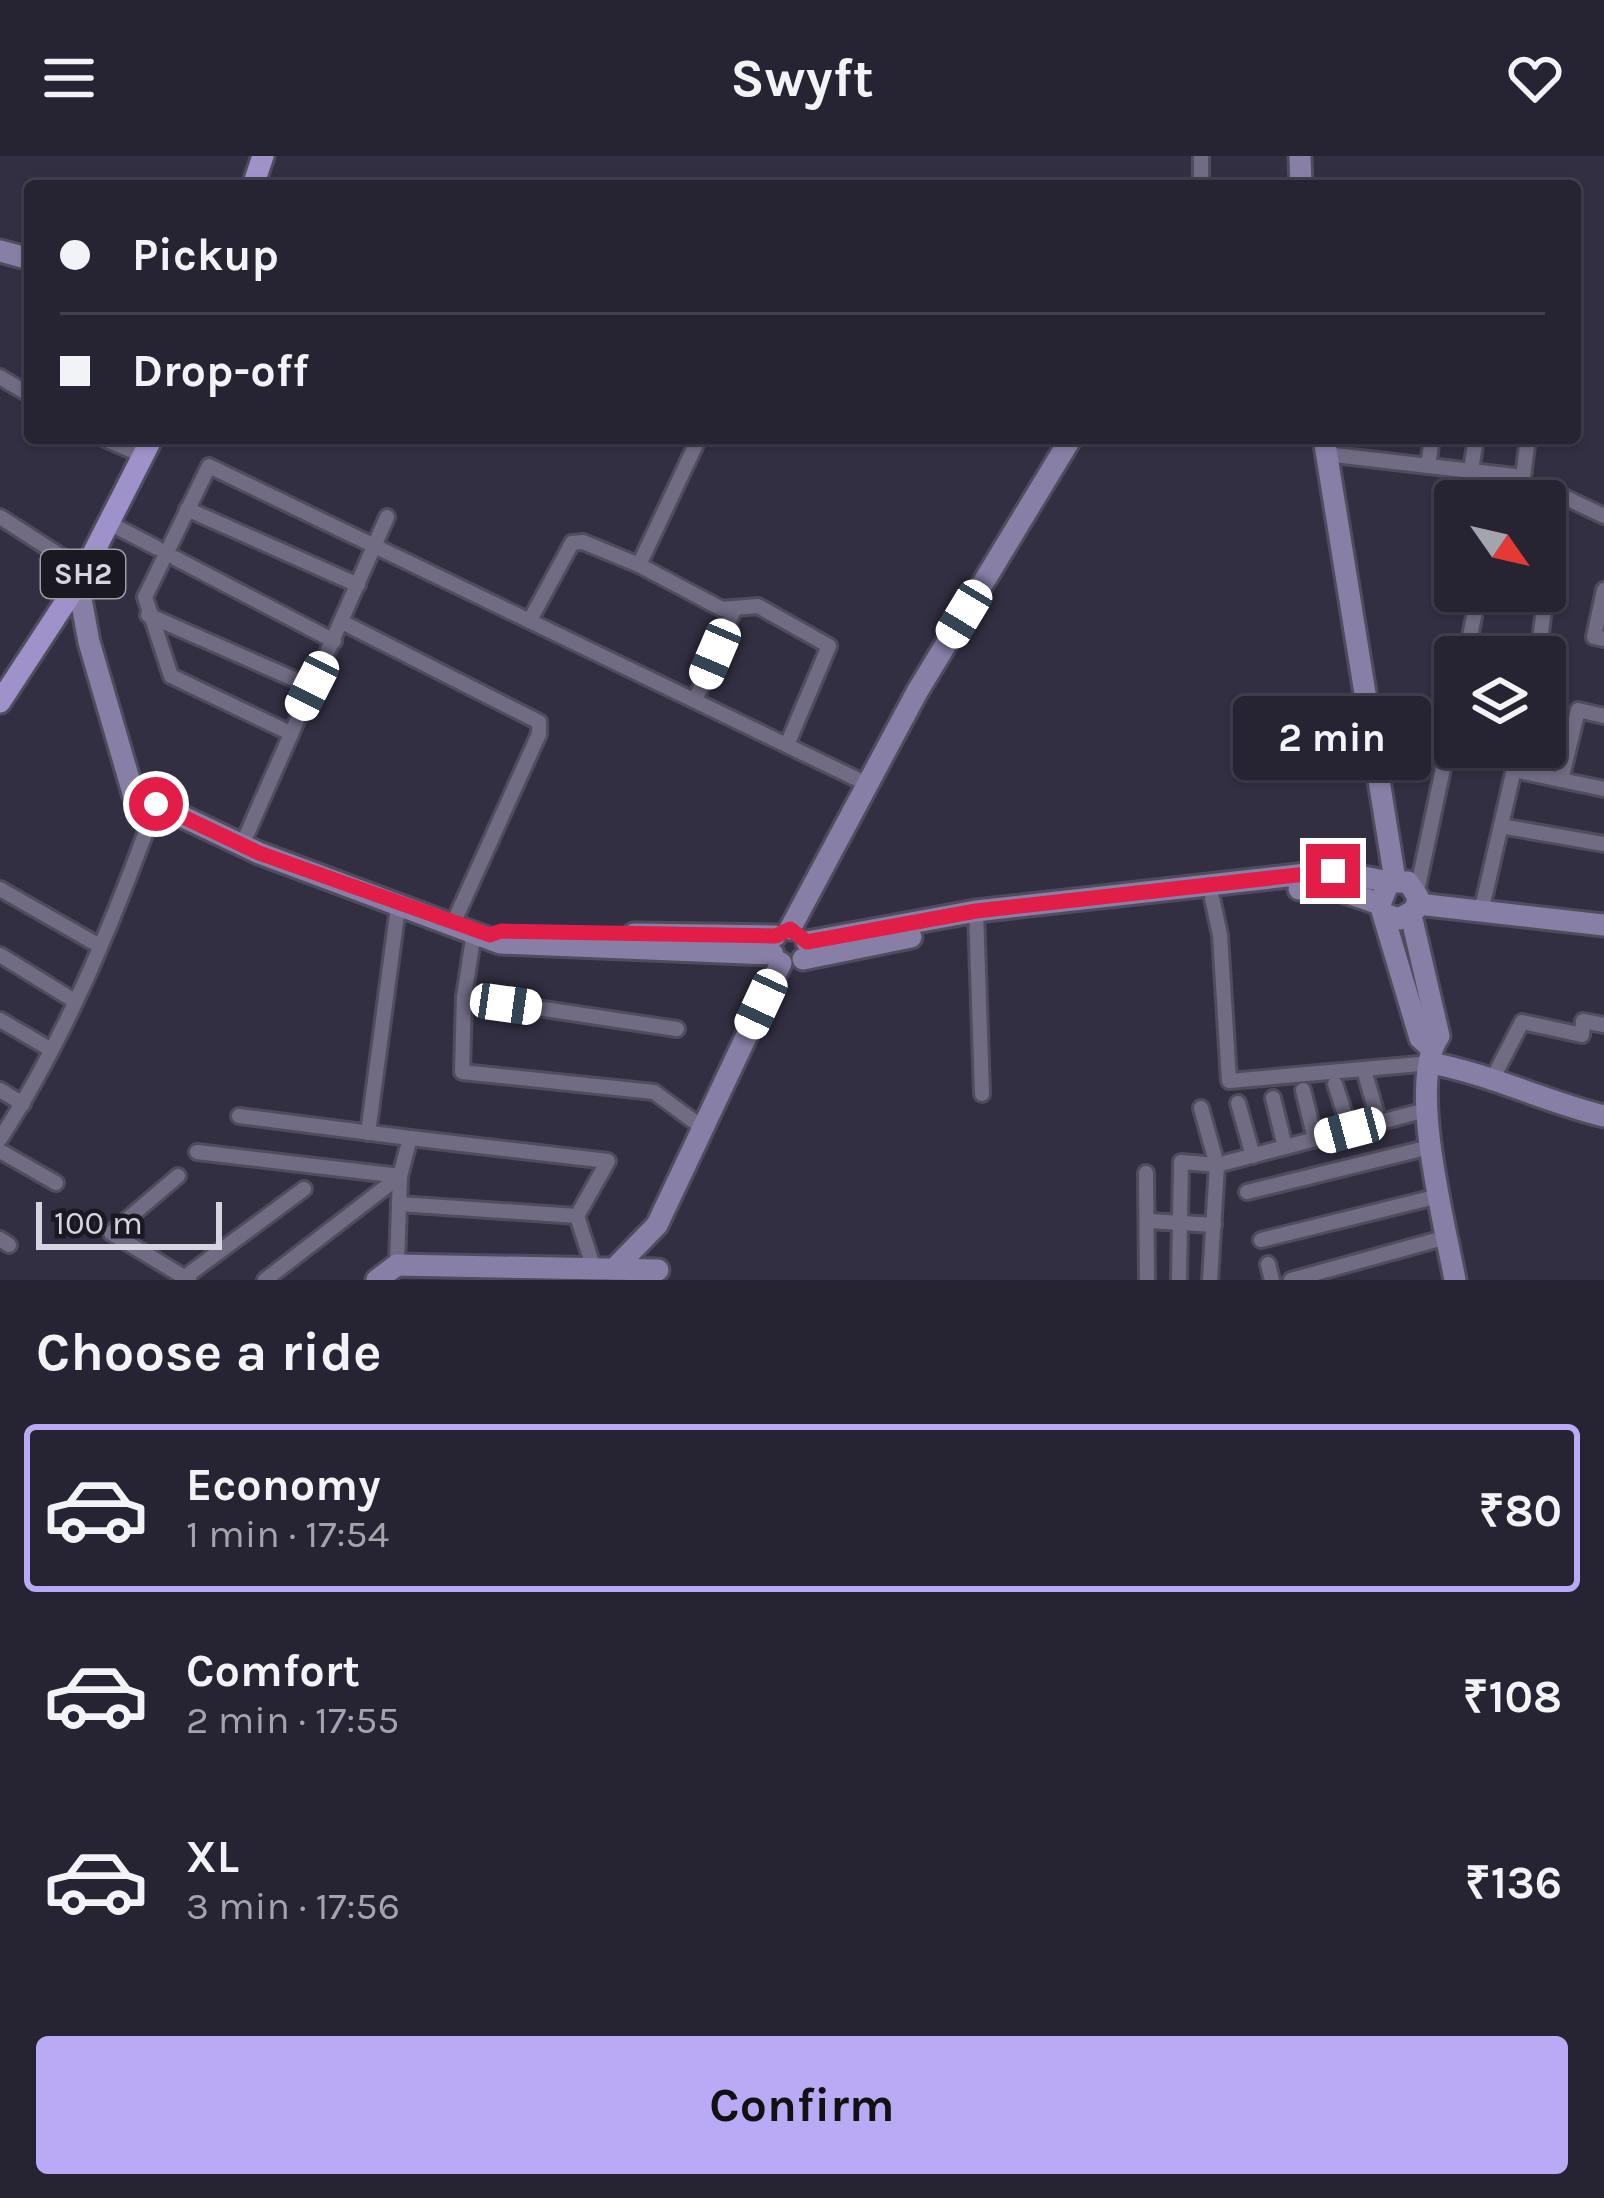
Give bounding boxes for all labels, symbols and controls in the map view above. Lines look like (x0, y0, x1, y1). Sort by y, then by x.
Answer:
icon: menu (36, 45, 102, 111)
icon: heart (1502, 45, 1568, 111)
text: Swyft (730, 46, 874, 110)
text: Pickup (132, 229, 279, 281)
text: Drop-off (132, 345, 309, 397)
north arrow (1434, 480, 1566, 612)
map controls (1434, 480, 1566, 768)
road number: SH2 (41, 550, 125, 598)
car (930, 574, 998, 654)
car (684, 614, 746, 694)
button: layers (1434, 636, 1566, 768)
car (280, 646, 344, 726)
callout: 2 min (1234, 697, 1432, 781)
text: 2 min (1278, 715, 1386, 761)
route start (129, 777, 183, 831)
route end (1306, 844, 1360, 898)
car (729, 964, 793, 1044)
car (468, 981, 544, 1027)
car (1311, 1103, 1389, 1157)
scale bar (36, 1196, 222, 1249)
text: 100 m (54, 1204, 143, 1242)
text: Choose a ride (36, 1320, 382, 1384)
icon: car (42, 1454, 150, 1562)
text: Economy (186, 1459, 381, 1511)
text: ₹80 (1479, 1485, 1562, 1537)
text: 1 min · 17:54 (186, 1511, 389, 1557)
icon: car (42, 1640, 150, 1748)
text: Comfort (186, 1645, 360, 1697)
text: ₹108 (1463, 1671, 1562, 1723)
text: 2 min · 17:55 (186, 1697, 399, 1743)
icon: car (42, 1826, 150, 1934)
text: XL (186, 1831, 239, 1883)
text: ₹136 (1465, 1857, 1562, 1909)
text: 3 min · 17:56 (186, 1883, 400, 1929)
button: Confirm (36, 2036, 1568, 2174)

